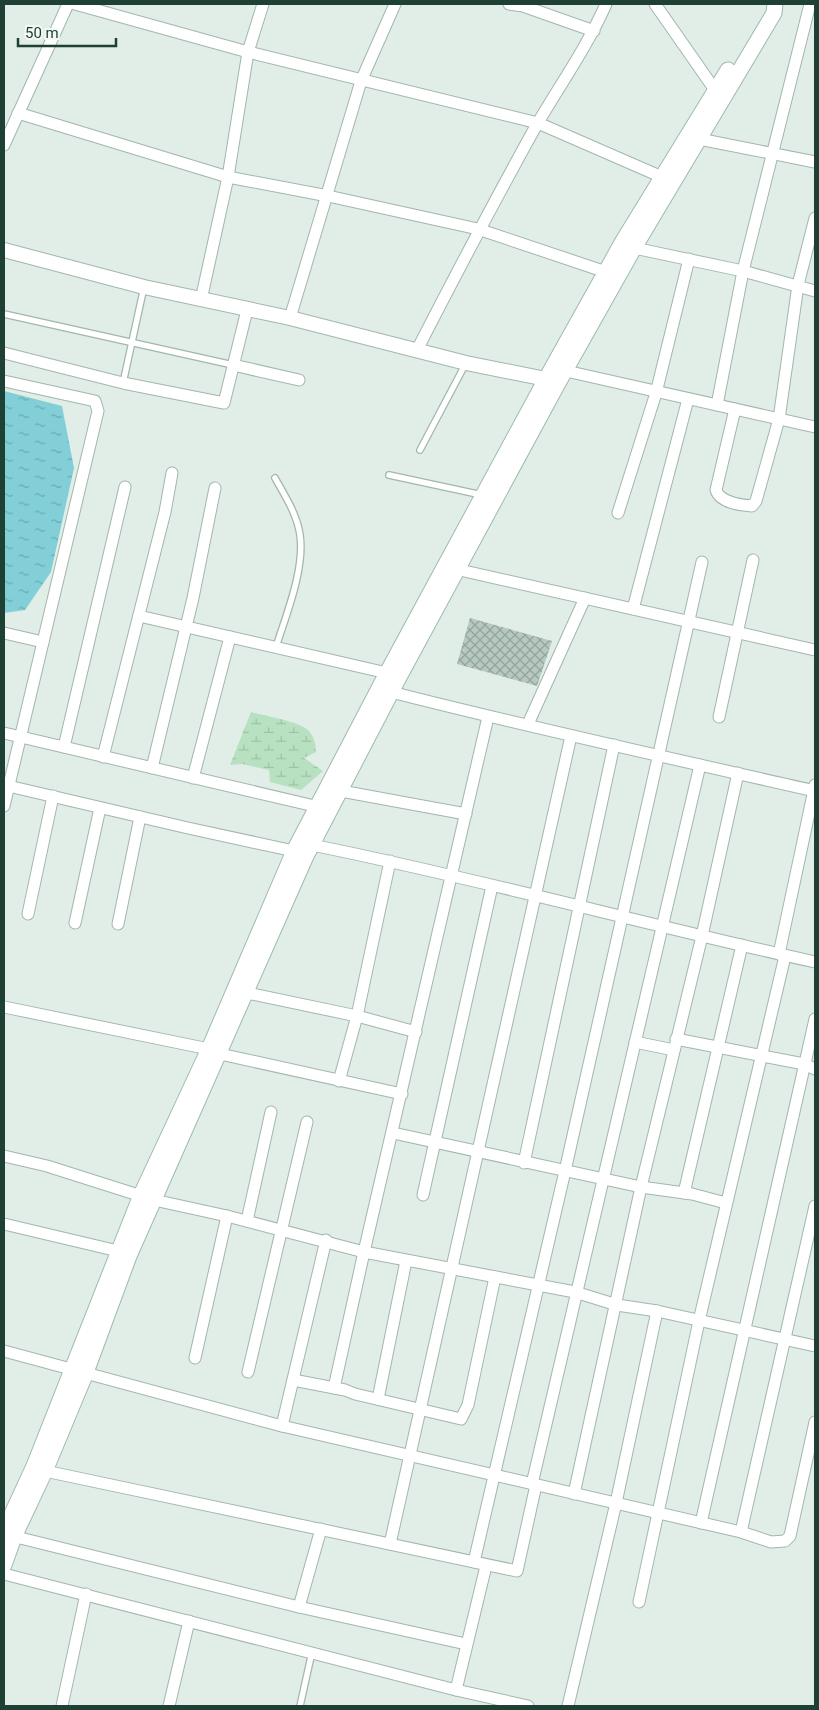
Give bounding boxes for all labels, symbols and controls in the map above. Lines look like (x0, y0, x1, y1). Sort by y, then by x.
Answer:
scale bar (18, 15, 115, 47)
text: 50 m (25, 24, 59, 42)

